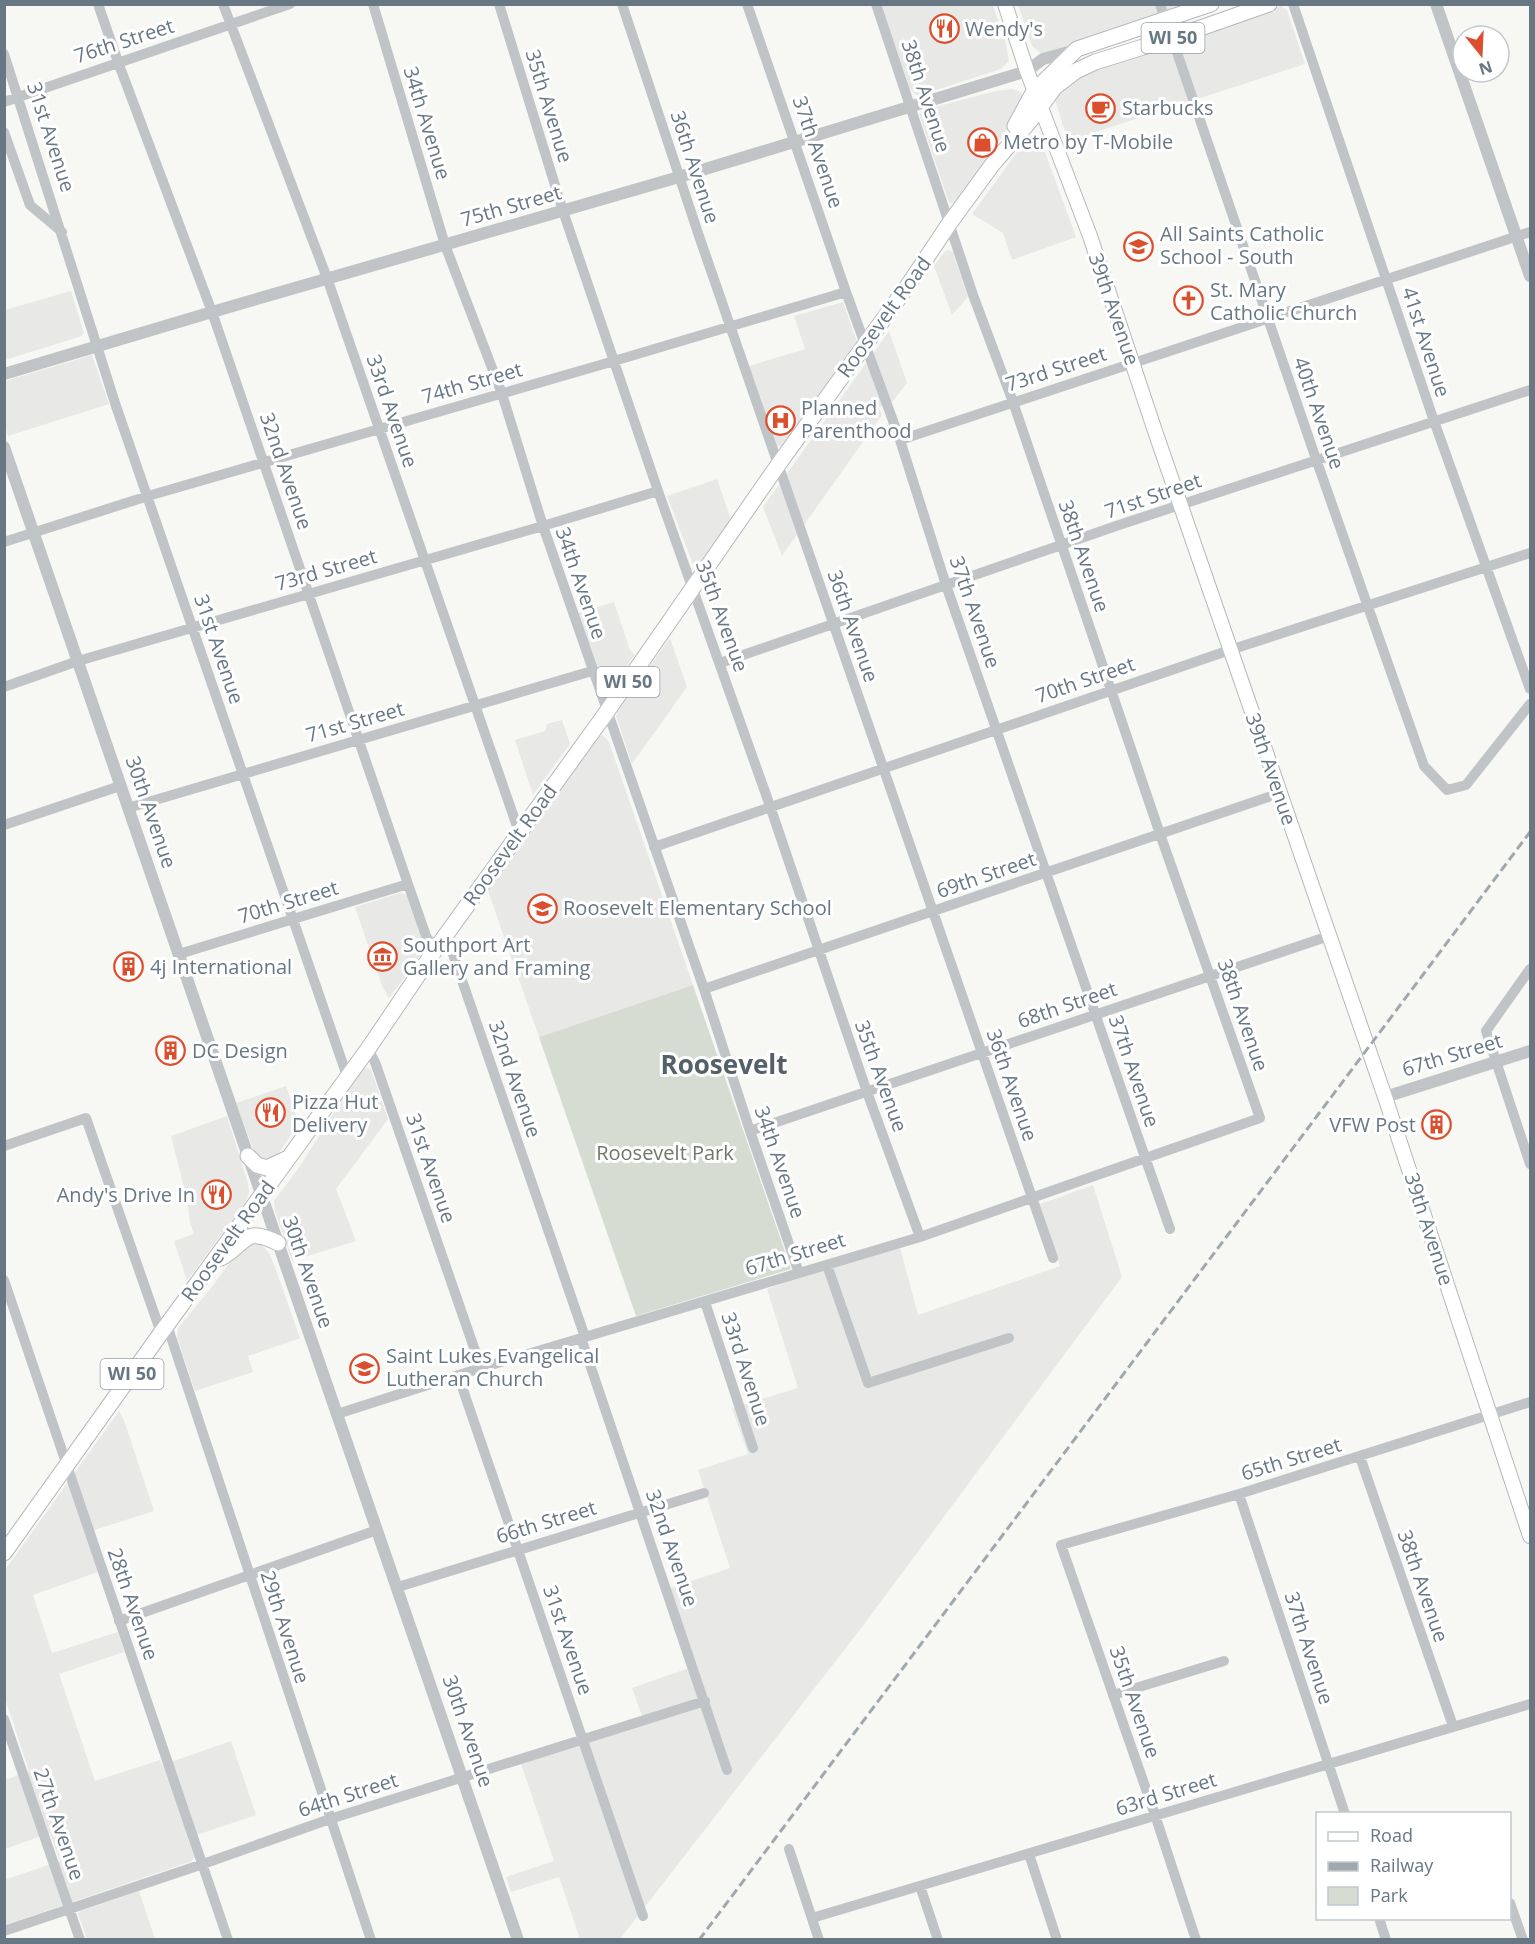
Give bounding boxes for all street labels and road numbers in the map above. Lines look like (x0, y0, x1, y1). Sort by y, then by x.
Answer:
street label: 76th Street (71, 12, 177, 69)
road number: WI 50 (1142, 23, 1204, 53)
street label: 38th Avenue (896, 36, 957, 156)
street label: 35th Avenue (519, 46, 580, 166)
street label: 34th Avenue (397, 63, 458, 183)
street label: 31st Avenue (21, 78, 82, 195)
street label: 37th Avenue (787, 92, 850, 212)
street label: 36th Avenue (665, 107, 726, 227)
street label: 75th Street (457, 178, 564, 233)
street label: 39th Avenue (1083, 249, 1146, 369)
street label: Roosevelt Road (831, 251, 937, 383)
street label: 41st Avenue (1396, 283, 1457, 400)
street label: 73rd Street (1002, 340, 1110, 397)
street label: 33rd Avenue (360, 351, 424, 471)
street label: 40th Avenue (1288, 353, 1351, 473)
street label: 74th Street (418, 355, 525, 410)
street label: 32nd Avenue (254, 409, 319, 533)
street label: 71st Street (1101, 466, 1205, 525)
street label: 38th Avenue (1053, 496, 1116, 616)
street label: 34th Avenue (550, 523, 613, 643)
street label: 73rd Street (272, 542, 380, 597)
street label: 37th Avenue (944, 552, 1007, 672)
street label: 35th Avenue (690, 556, 755, 675)
street label: 36th Avenue (822, 566, 885, 686)
street label: 31st Avenue (188, 590, 251, 707)
street label: 70th Street (1032, 650, 1138, 709)
road number: WI 50 (596, 667, 660, 697)
street label: 71st Street (303, 695, 407, 748)
street label: 39th Avenue (1240, 709, 1303, 829)
street label: 30th Avenue (120, 752, 183, 872)
street label: Roosevelt Road (457, 779, 563, 911)
street label: 69th Street (933, 845, 1039, 904)
street label: 70th Street (235, 874, 341, 930)
street label: 38th Avenue (1212, 955, 1275, 1075)
street label: 68th Street (1014, 975, 1120, 1034)
street label: 37th Avenue (1103, 1011, 1166, 1131)
street label: 35th Avenue (849, 1016, 914, 1135)
street label: 32nd Avenue (483, 1017, 548, 1141)
street label: 36th Avenue (981, 1025, 1044, 1145)
street label: 67th Street (1399, 1027, 1505, 1083)
street label: 34th Avenue (749, 1102, 812, 1222)
street label: 31st Avenue (400, 1109, 463, 1226)
street label: 39th Avenue (1399, 1169, 1460, 1289)
street label: Roosevelt Road (175, 1175, 281, 1307)
street label: 30th Avenue (277, 1212, 340, 1332)
street label: 67th Street (742, 1226, 848, 1282)
street label: 33rd Avenue (715, 1309, 778, 1429)
road number: WI 50 (100, 1359, 164, 1389)
street label: 65th Street (1238, 1431, 1344, 1487)
street label: 32nd Avenue (640, 1486, 705, 1610)
street label: 66th Street (493, 1494, 599, 1550)
street label: 38th Avenue (1392, 1526, 1455, 1646)
street label: 28th Avenue (102, 1544, 165, 1664)
street label: 29th Avenue (255, 1567, 316, 1687)
street label: 31st Avenue (537, 1581, 600, 1698)
street label: 37th Avenue (1279, 1588, 1340, 1708)
street label: 35th Avenue (1104, 1642, 1167, 1762)
street label: 30th Avenue (437, 1671, 500, 1791)
street label: 27th Avenue (28, 1764, 91, 1884)
street label: 63rd Street (1112, 1765, 1220, 1822)
street label: 64th Street (295, 1766, 401, 1823)

